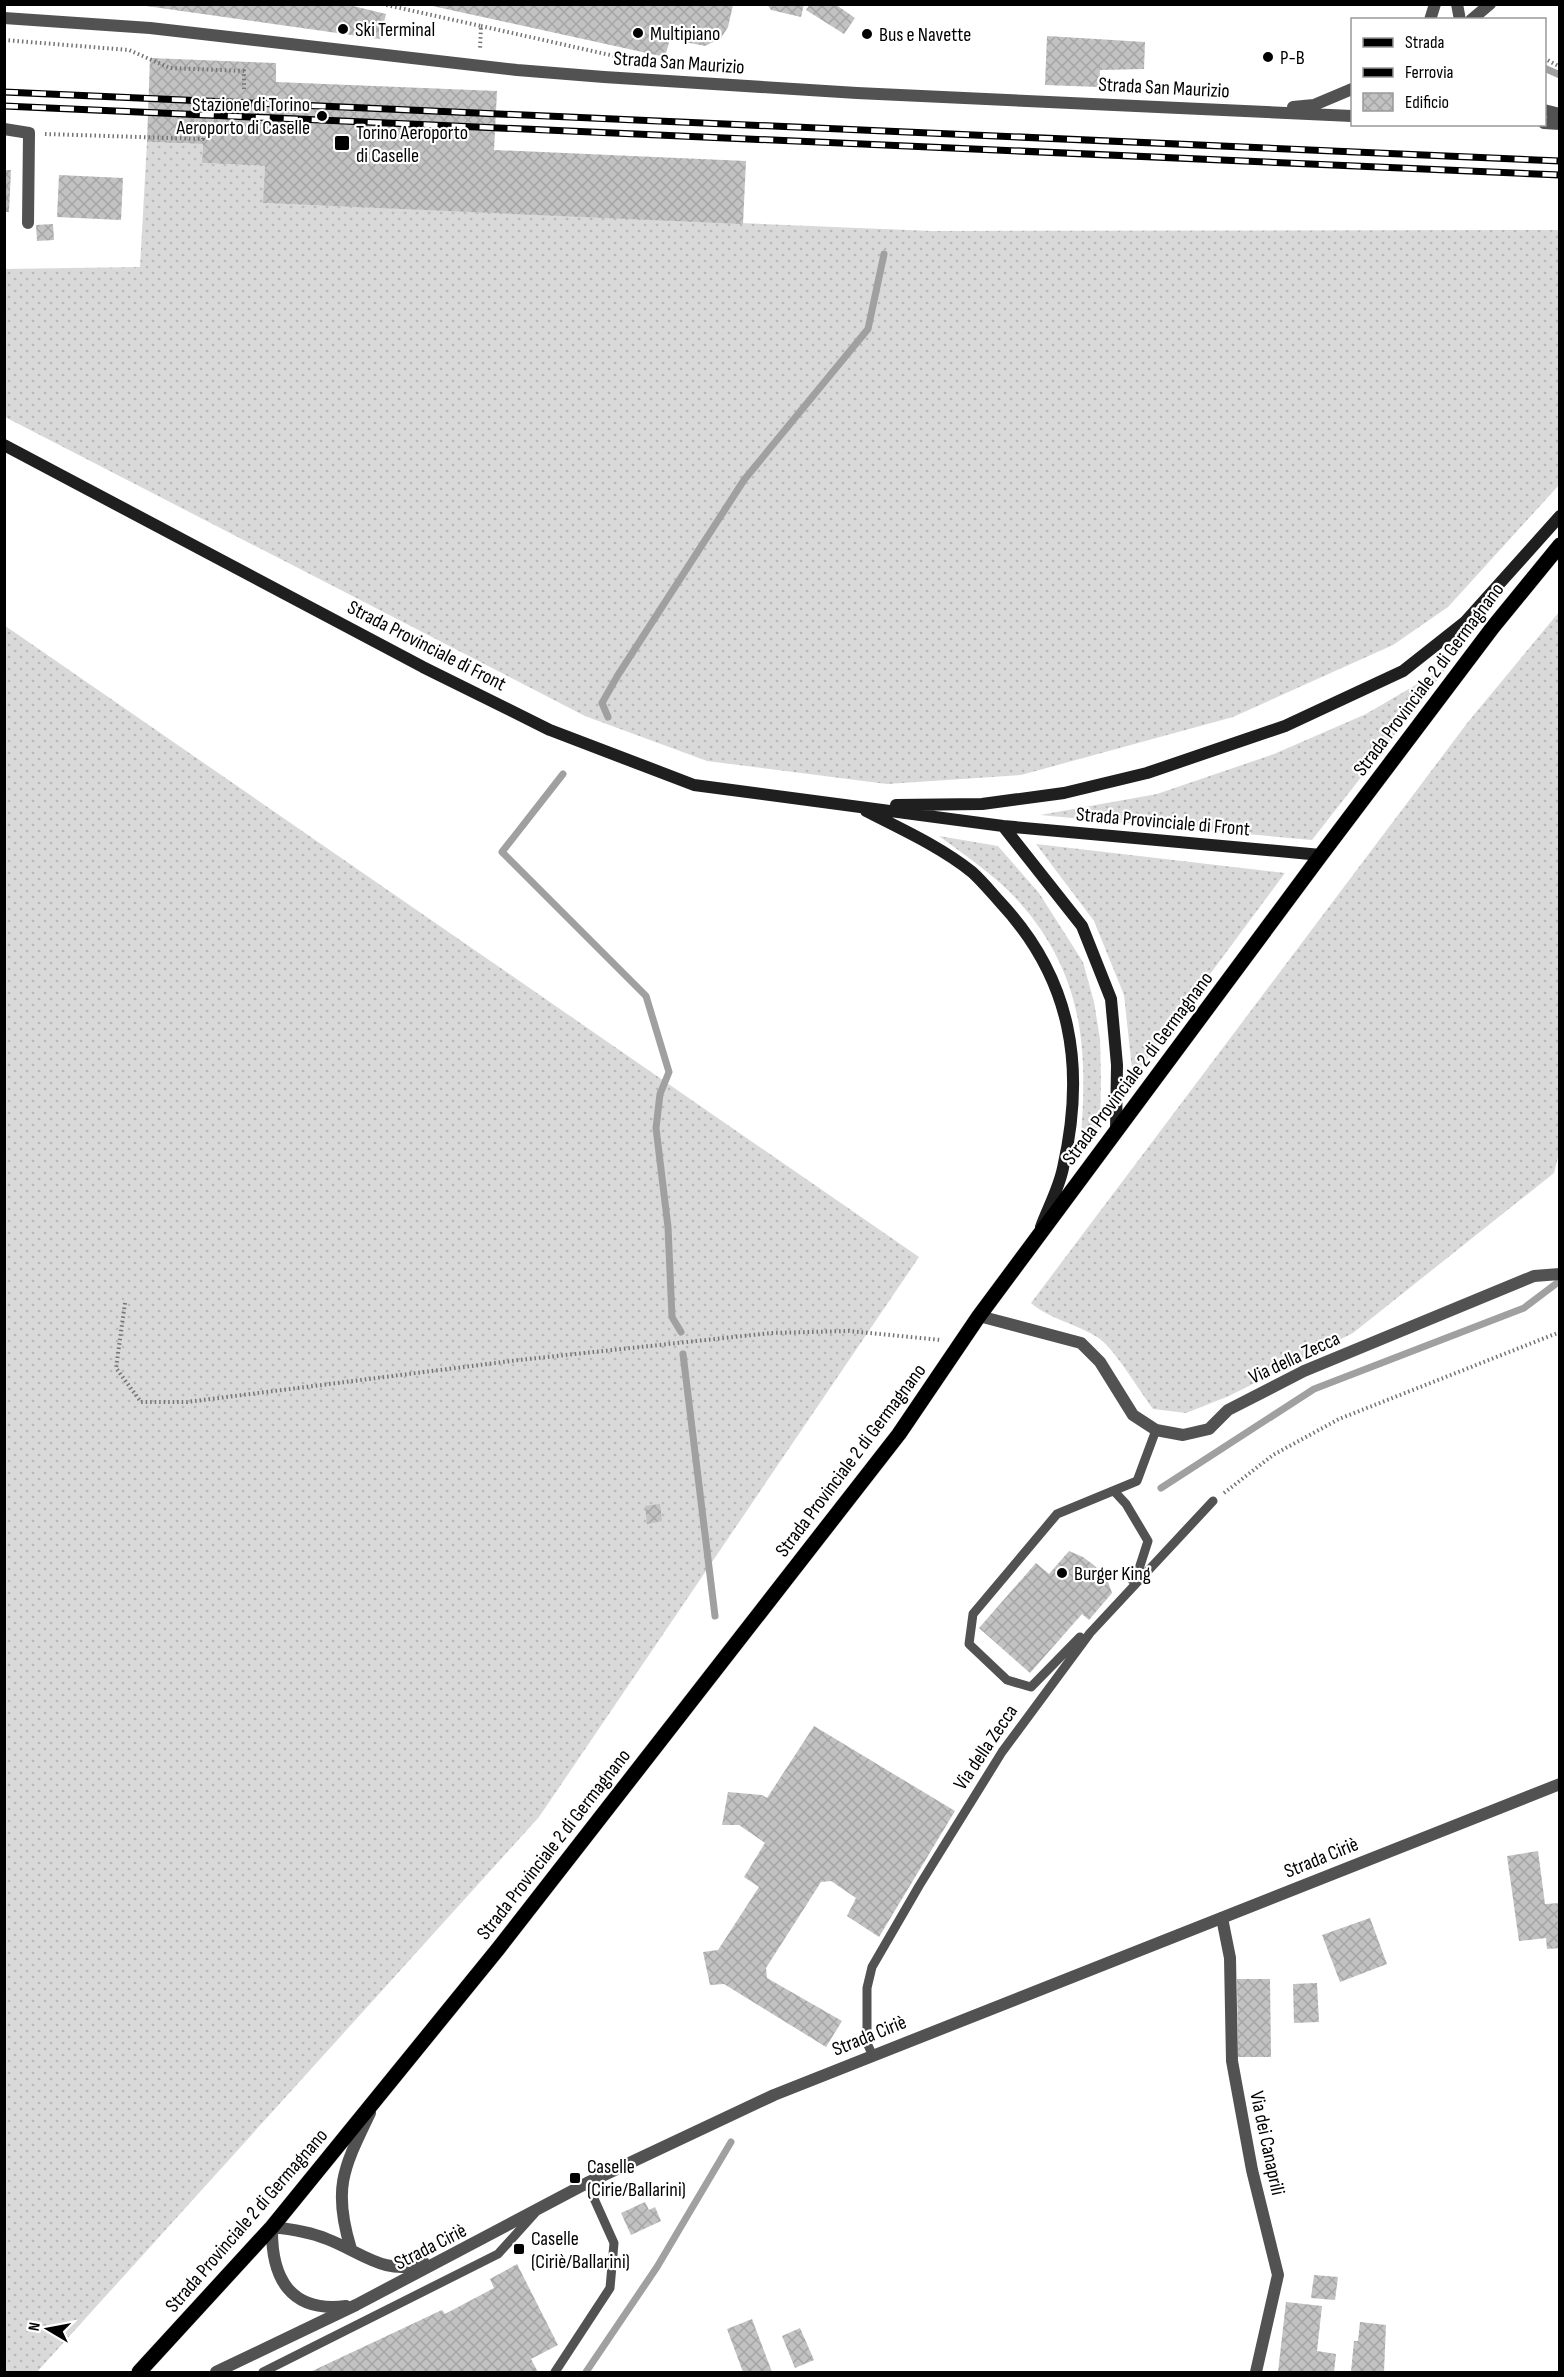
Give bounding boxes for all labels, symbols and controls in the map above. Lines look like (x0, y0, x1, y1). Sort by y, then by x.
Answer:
place label: Ski Terminal (355, 18, 435, 42)
legend (1351, 18, 1546, 126)
marker: Ski Terminal (336, 22, 350, 36)
place label: Multipiano (650, 22, 720, 46)
place label: Bus e Navette (879, 23, 971, 47)
marker: Multipiano (631, 26, 645, 40)
marker: Bus e Navette (860, 27, 874, 41)
text: Strada (1405, 32, 1445, 53)
street label: Strada San Maurizio (612, 46, 745, 80)
place label: P-B (1280, 46, 1305, 70)
marker: P-B (1261, 50, 1275, 64)
text: Ferrovia (1405, 62, 1453, 83)
street label: Strada San Maurizio (1098, 73, 1230, 103)
text: Edificio (1405, 92, 1449, 113)
place label: Stazione di Torino Aeroporto di Caselle (175, 93, 310, 140)
marker: Stazione di Torino Aeroporto di Caselle (315, 109, 329, 123)
place label: Torino Aeroporto di Caselle (356, 121, 468, 168)
marker: Torino Aeroporto di Caselle (333, 134, 351, 152)
street label: Strada Provinciale 2 di Germagnano (1348, 578, 1509, 781)
street label: Strada Provinciale di Front (343, 596, 510, 696)
street label: Strada Provinciale di Front (1075, 802, 1251, 842)
street label: Strada Provinciale 2 di Germagnano (1057, 967, 1218, 1170)
street label: Via della Zecca (1245, 1326, 1344, 1389)
street label: Strada Provinciale 2 di Germagnano (770, 1359, 931, 1562)
place label: Burger King (1074, 1562, 1151, 1586)
marker: Burger King (1055, 1566, 1069, 1580)
street label: Via della Zecca (949, 1700, 1023, 1795)
street label: Strada Provinciale 2 di Germagnano (472, 1744, 636, 1945)
street label: Strada Ciriè (1281, 1832, 1362, 1884)
street label: Strada Ciriè (829, 2010, 910, 2062)
street label: Via dei Canaprili (1244, 2089, 1290, 2197)
street label: Strada Provinciale 2 di Germagnano (160, 2124, 333, 2317)
place label: Caselle (Cirie/Ballarini) (587, 2155, 686, 2202)
marker: Caselle (Cirie/Ballarini) (568, 2171, 582, 2185)
street label: Strada Ciriè (390, 2219, 471, 2275)
place label: Caselle (Ciriè/Ballarini) (531, 2227, 630, 2274)
marker: Caselle (Ciriè/Ballarini) (512, 2242, 526, 2256)
north arrow (18, 2299, 78, 2359)
text: N (25, 2321, 45, 2333)

